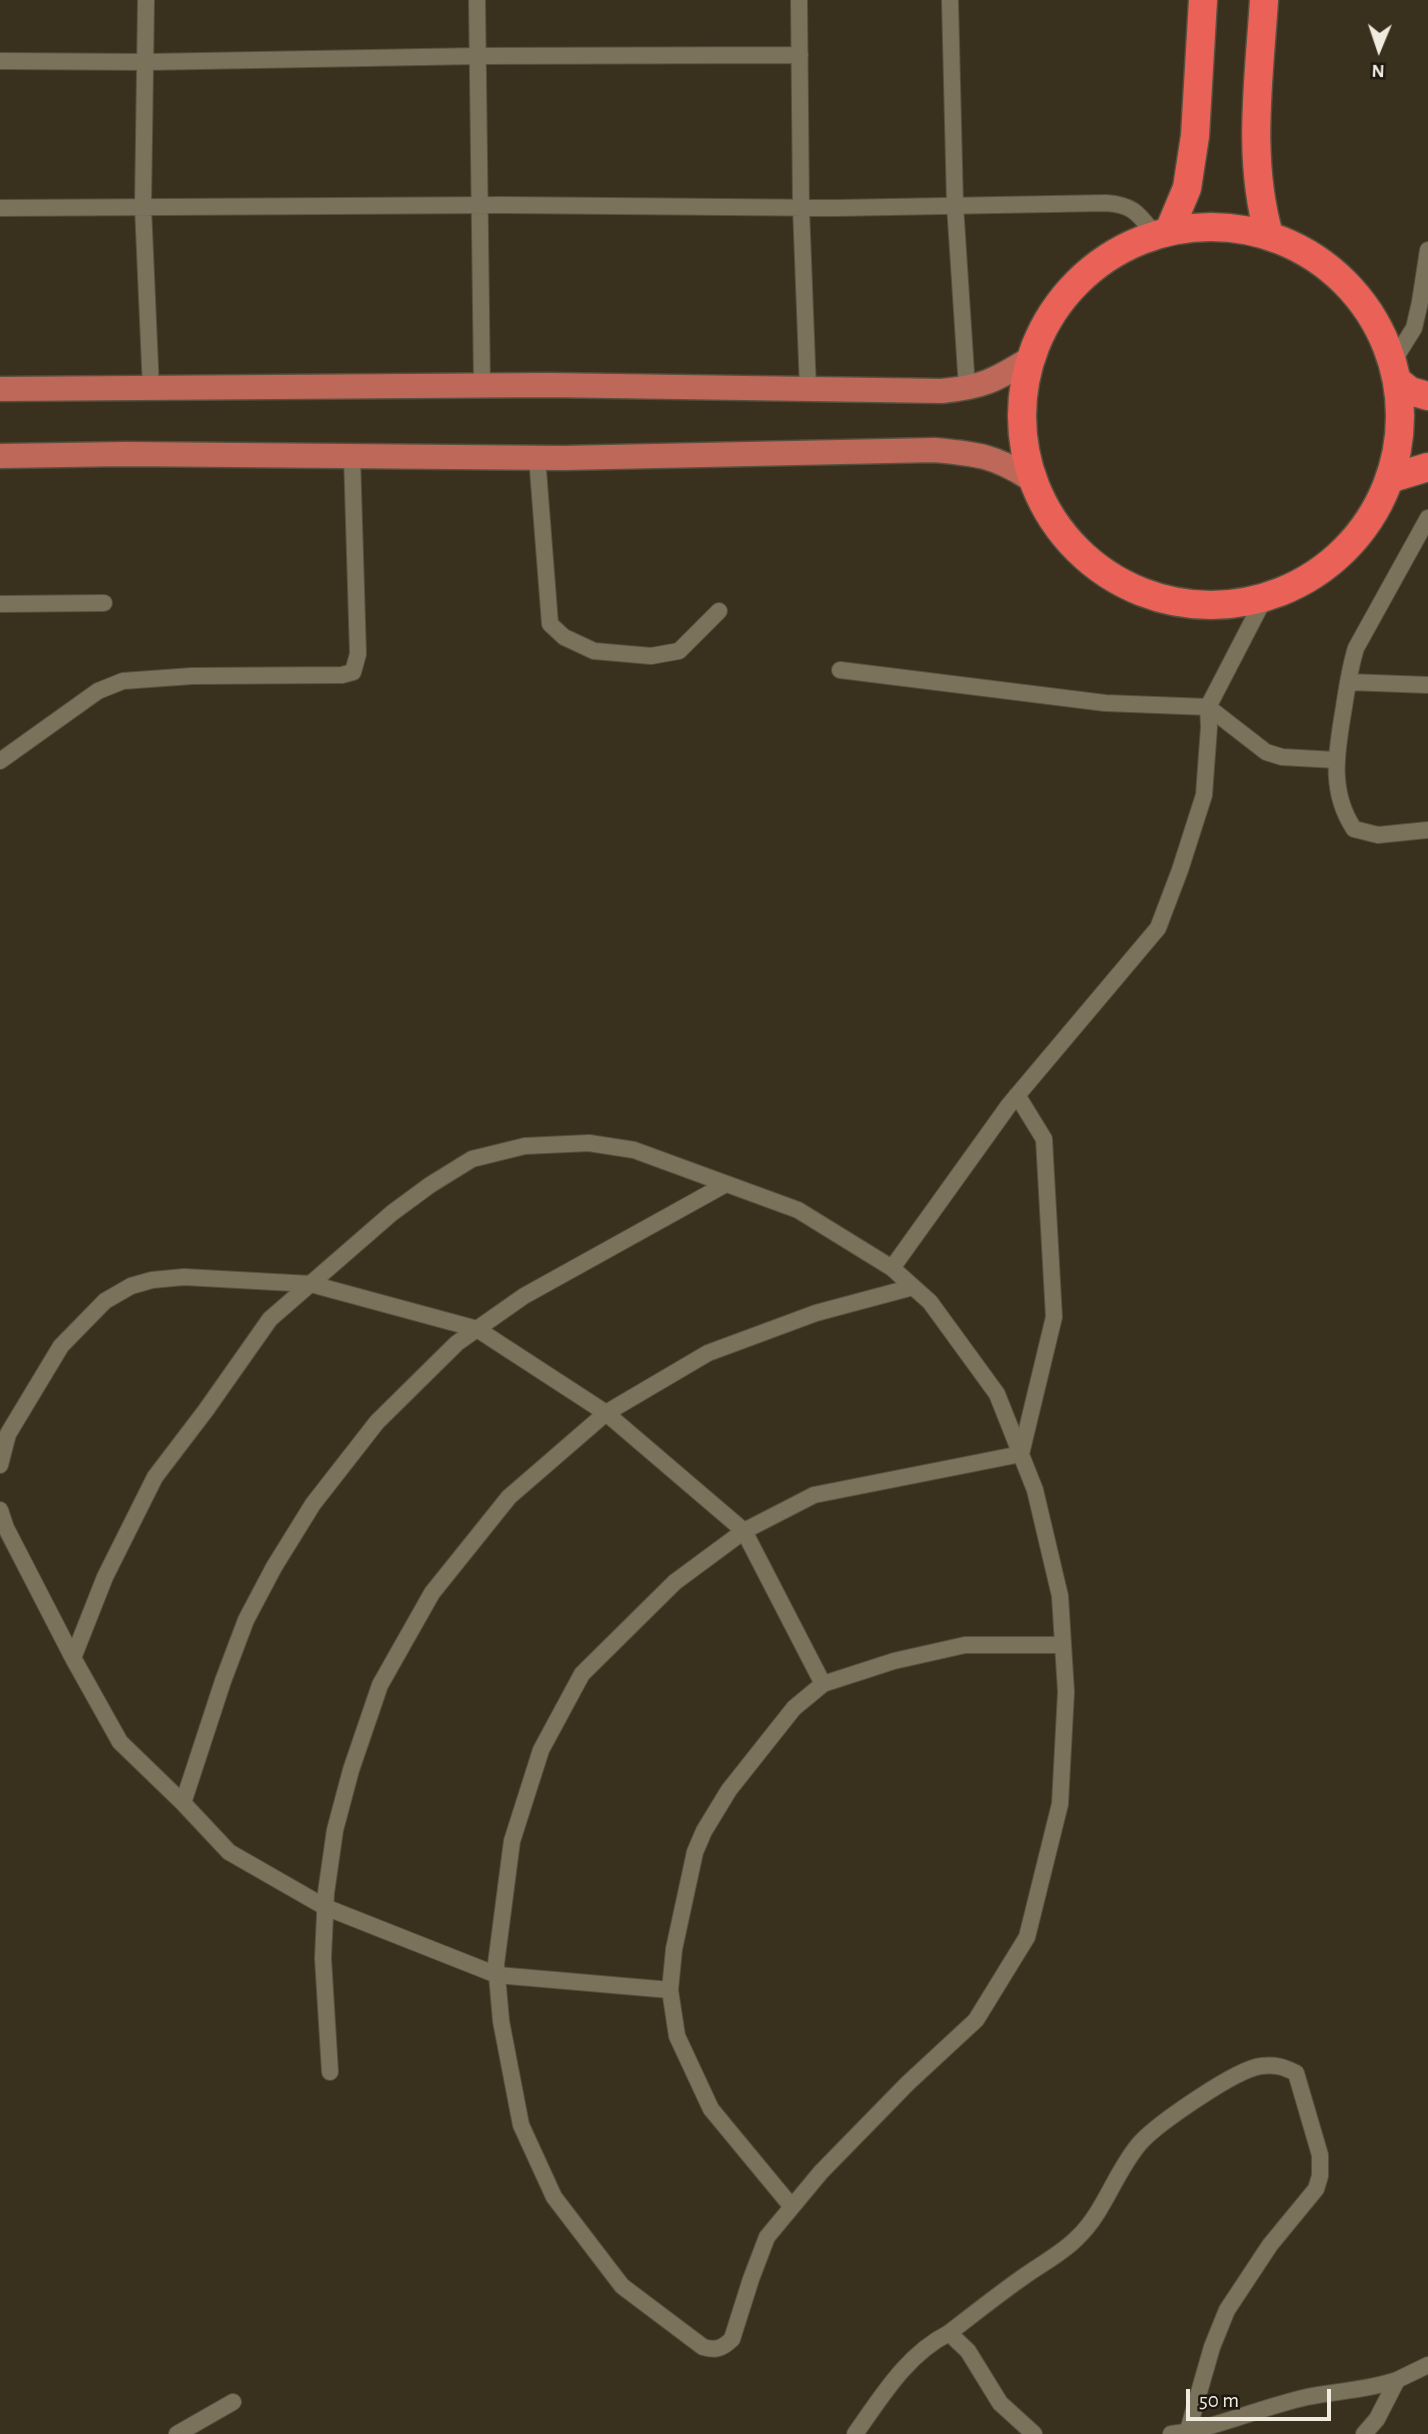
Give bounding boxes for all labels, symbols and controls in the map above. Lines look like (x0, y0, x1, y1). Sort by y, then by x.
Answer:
north arrow (1344, 14, 1414, 84)
text: N (1371, 61, 1385, 80)
scale bar (1190, 2374, 1335, 2418)
text: 50 m (1199, 2390, 1239, 2411)

